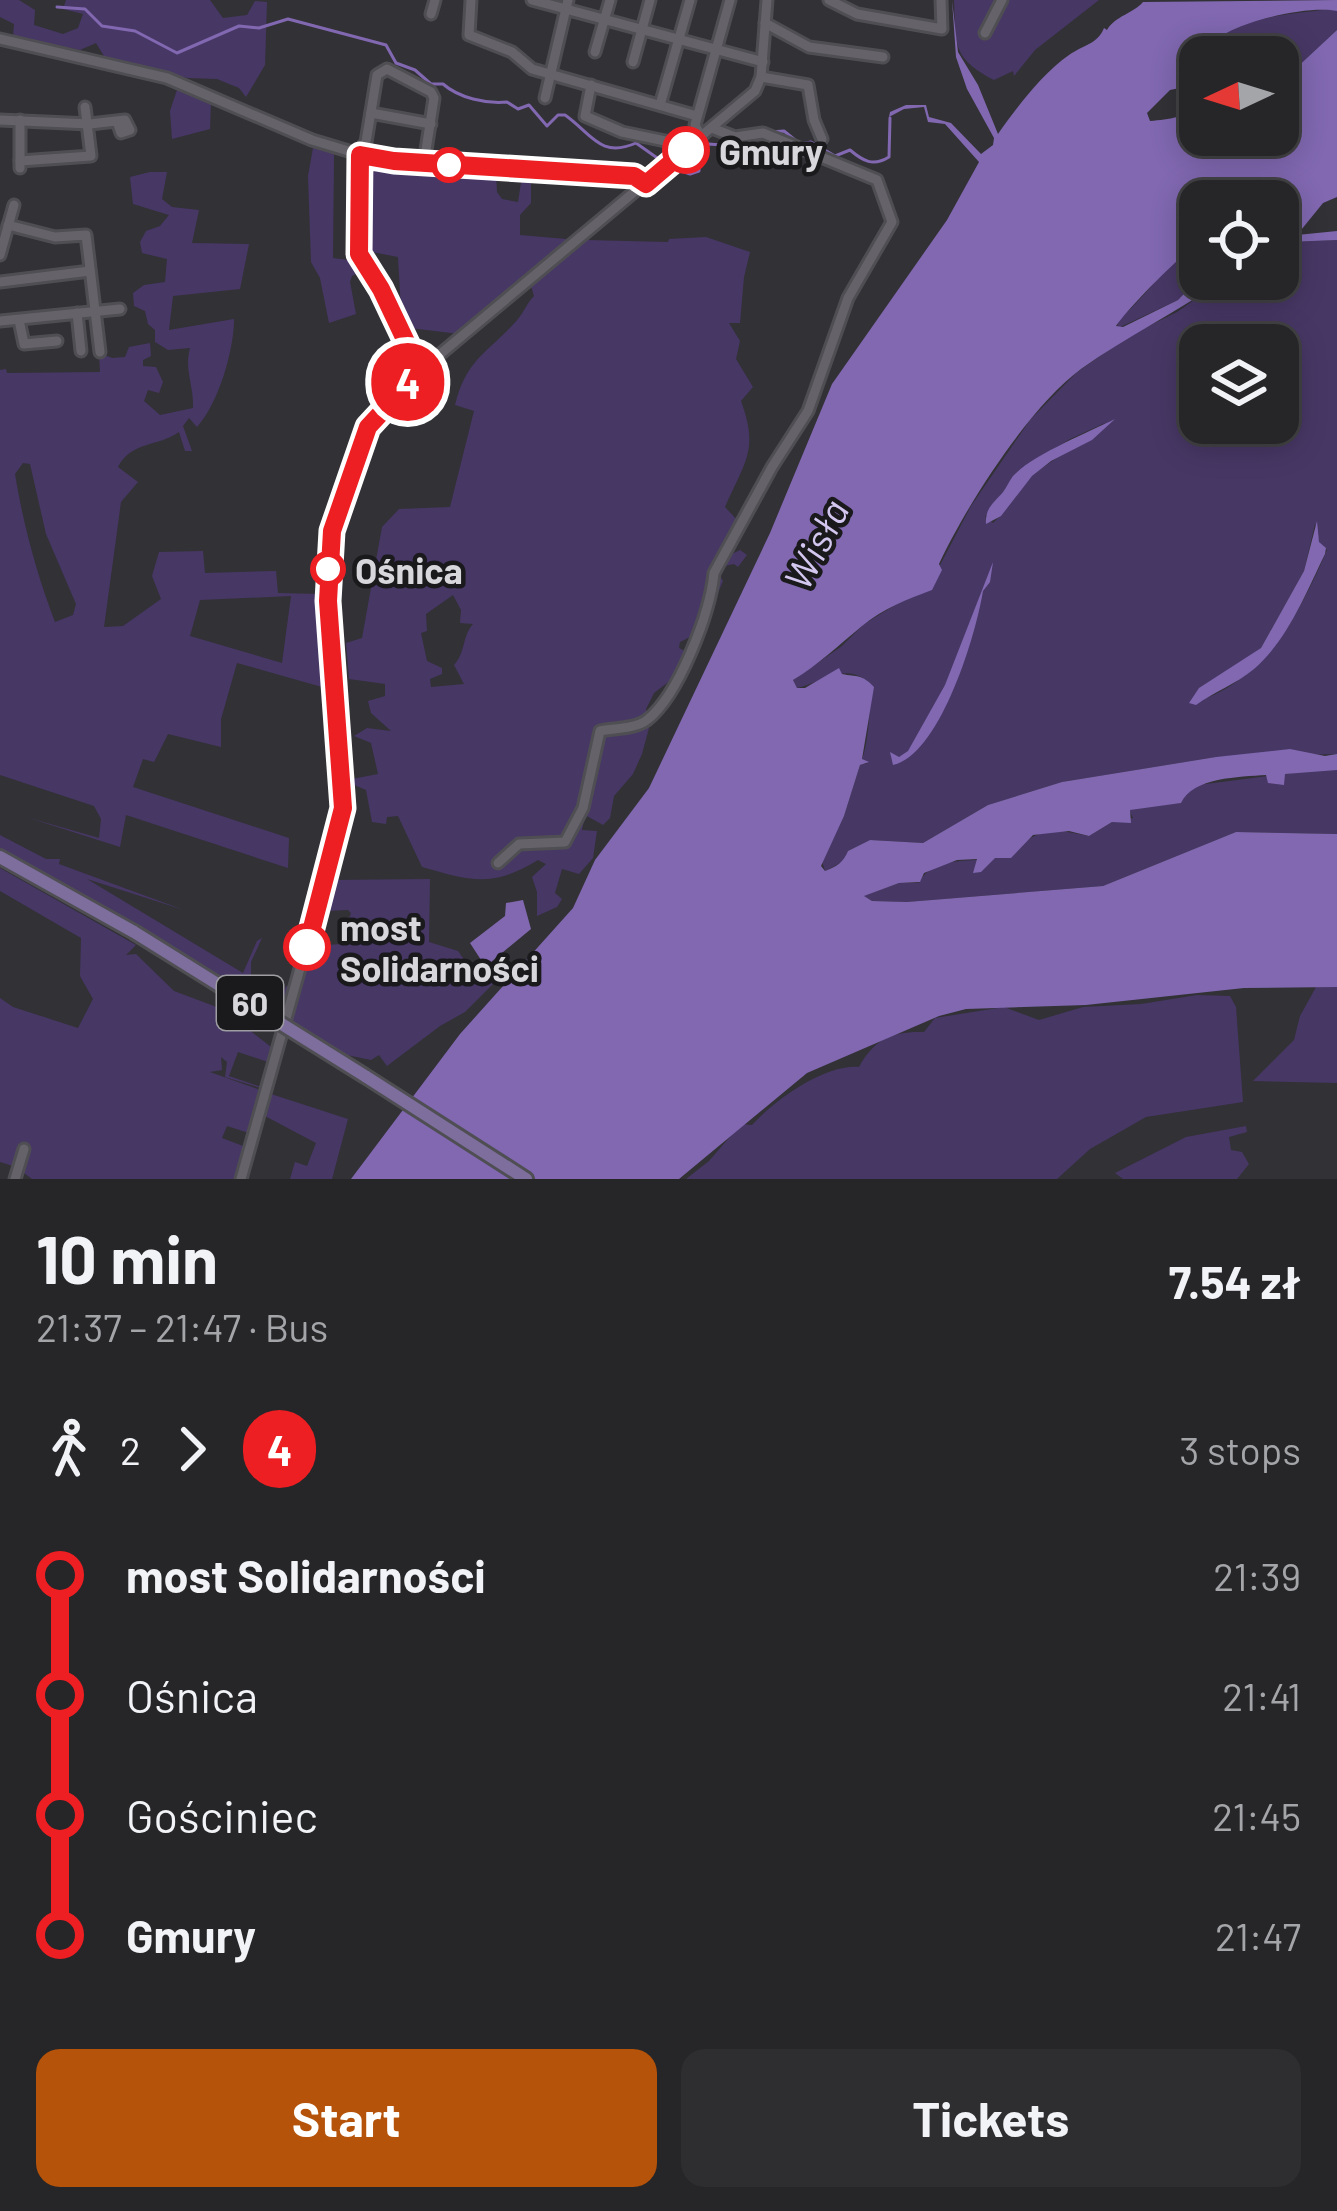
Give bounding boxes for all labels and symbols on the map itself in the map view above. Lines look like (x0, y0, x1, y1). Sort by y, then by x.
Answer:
north arrow (1179, 36, 1299, 156)
marker: Gmury (664, 128, 708, 172)
place label: Gmury (719, 129, 823, 172)
unlabelled marker (433, 149, 465, 181)
line badge: 4 (369, 343, 447, 421)
water label: Wisła (773, 491, 857, 597)
place label: Ośnica (355, 548, 463, 591)
marker: Ośnica (312, 553, 344, 585)
place label: most Solidarności (340, 905, 539, 989)
marker: most Solidarności (285, 925, 329, 969)
road number: 60 (217, 976, 283, 1030)

